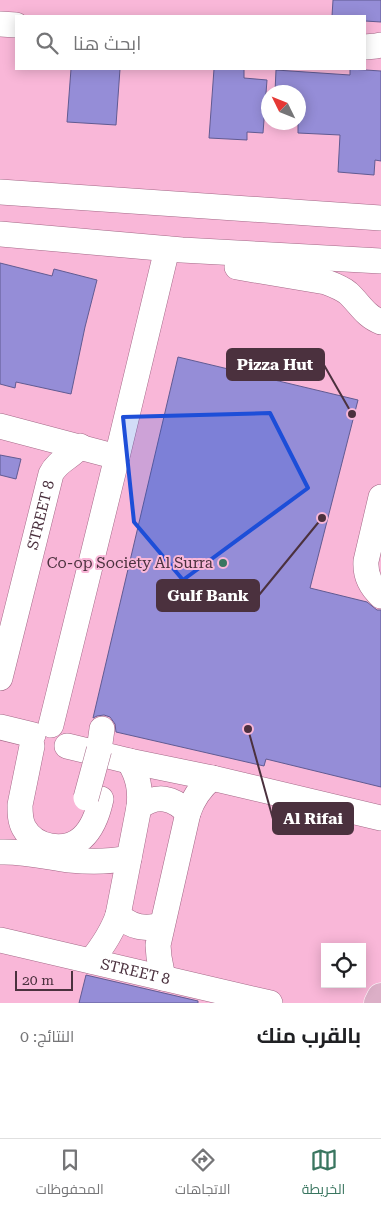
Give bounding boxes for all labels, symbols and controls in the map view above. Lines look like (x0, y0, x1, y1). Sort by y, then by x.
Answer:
search box (15, 15, 366, 70)
icon: search (33, 29, 61, 57)
text: ابحث هنا (73, 32, 141, 55)
north arrow (261, 85, 306, 130)
callout: Pizza Hut (227, 349, 324, 380)
text: Pizza Hut (237, 355, 314, 374)
street label: STREET 8 (23, 478, 58, 552)
place label: Co-op Society Al Surra (47, 554, 213, 572)
marker: Co-op Society Al Surra (217, 557, 229, 569)
callout: Gulf Bank (157, 580, 259, 611)
text: Gulf Bank (167, 586, 249, 605)
callout: Al Rifai (273, 803, 353, 834)
text: Al Rifai (283, 809, 343, 828)
map controls (321, 943, 366, 988)
button: locate (321, 943, 366, 988)
street label: STREET 8 (99, 955, 172, 988)
scale bar (15, 968, 72, 991)
text: 20 m (22, 972, 54, 988)
text: بالقرب منك (257, 1024, 361, 1048)
text: النتائج: 0 (20, 1027, 74, 1046)
tab: المحفوظات (36, 1146, 104, 1202)
tab: الاتجاهات (175, 1146, 230, 1202)
tab: الخريطة (302, 1146, 345, 1202)

